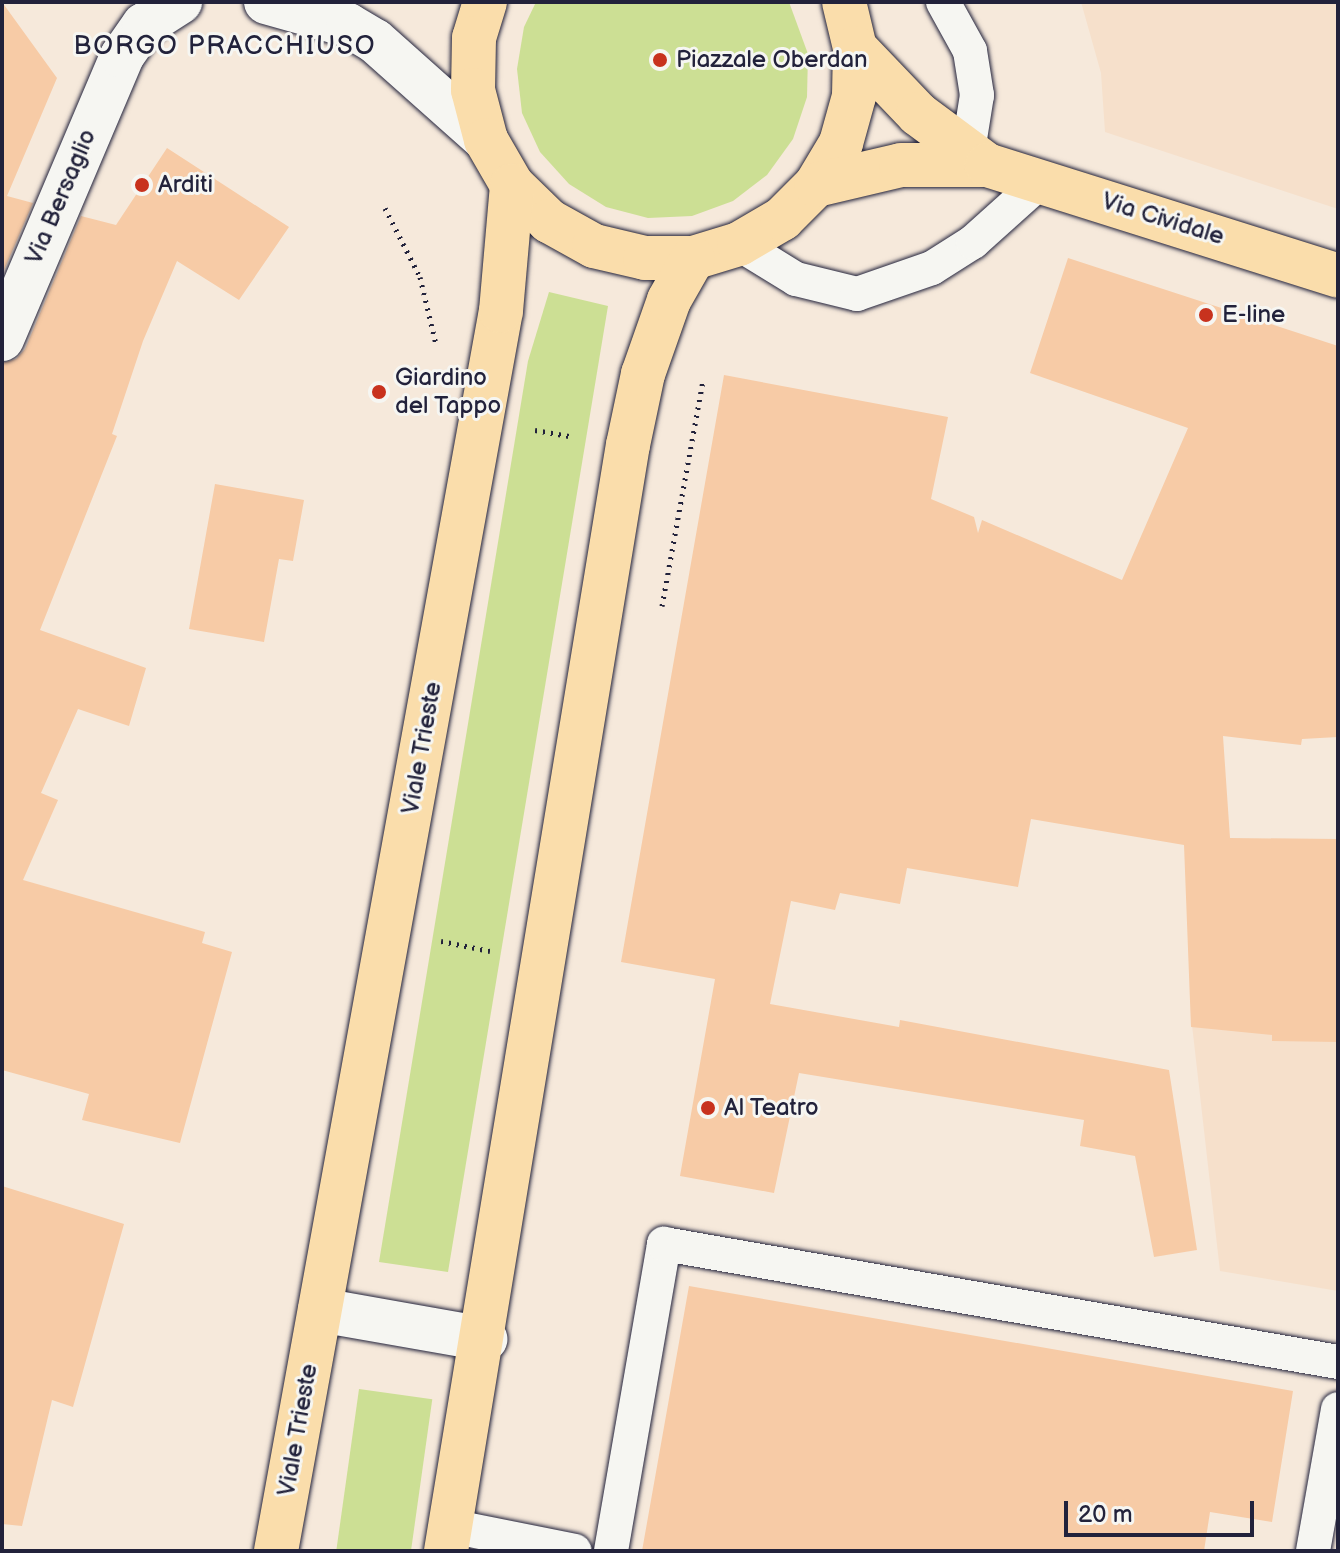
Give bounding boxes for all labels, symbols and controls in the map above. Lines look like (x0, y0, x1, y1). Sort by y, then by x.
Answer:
district label: BORGO PRACCHIUSO (73, 31, 377, 63)
place label: Piazzale Oberdan (676, 46, 868, 74)
marker: Piazzale Oberdan (651, 51, 669, 69)
street label: Via Bersaglio (20, 125, 102, 269)
place label: Arditi (158, 171, 213, 199)
marker: Arditi (133, 176, 151, 194)
street label: Via Cividale (1098, 187, 1228, 251)
place label: E-line (1222, 301, 1285, 329)
marker: E-line (1197, 306, 1215, 324)
place label: Giardino del Tappo (395, 364, 502, 420)
marker: Giardino del Tappo (370, 383, 388, 401)
street label: Viale Trieste (396, 679, 448, 817)
place label: Al Teatro (724, 1094, 819, 1122)
marker: Al Teatro (699, 1099, 717, 1117)
street label: Viale Trieste (272, 1361, 324, 1499)
scale bar (1068, 1485, 1258, 1535)
text: 20 m (1078, 1500, 1133, 1529)

